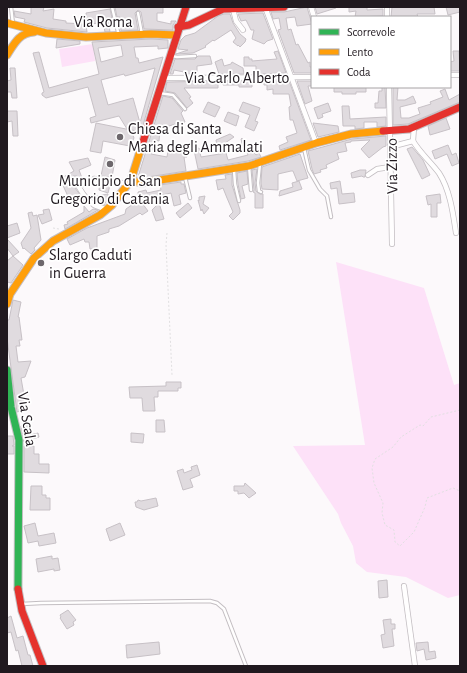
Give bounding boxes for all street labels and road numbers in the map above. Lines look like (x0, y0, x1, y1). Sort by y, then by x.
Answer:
street label: Via Roma (73, 14, 133, 30)
street label: Via Carlo Alberto (185, 70, 290, 86)
street label: Via Zizzo (384, 138, 400, 194)
street label: Via Scala (15, 391, 39, 448)

